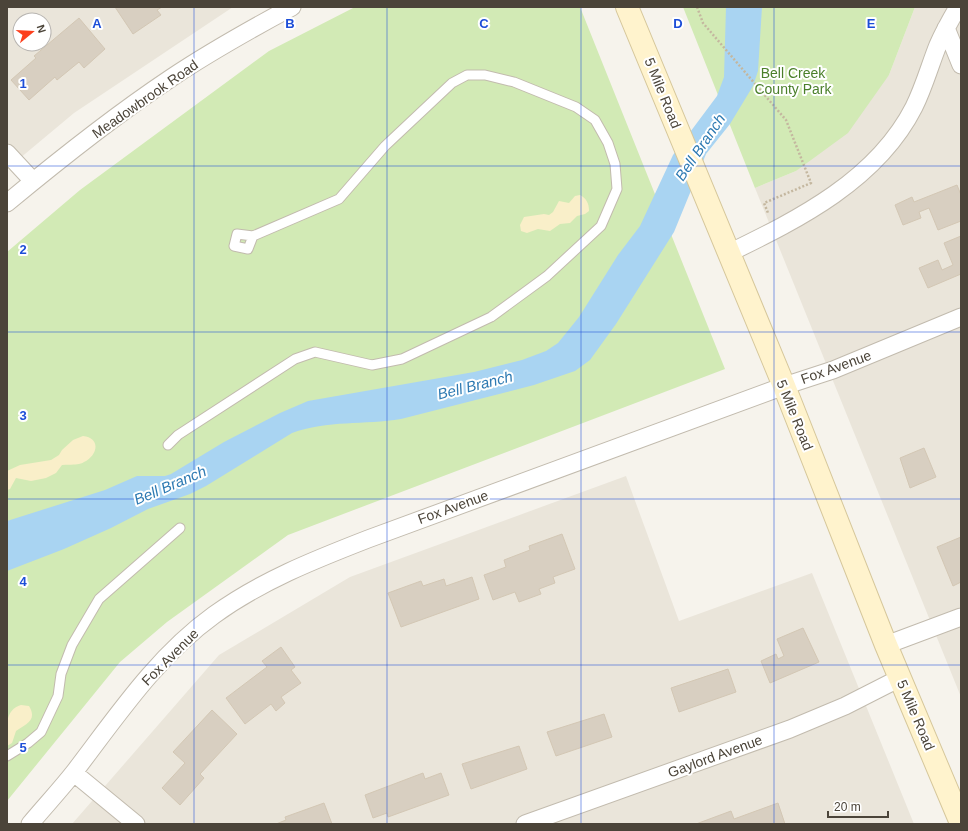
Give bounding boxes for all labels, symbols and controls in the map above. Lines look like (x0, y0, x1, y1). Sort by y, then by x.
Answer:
north arrow (12, 12, 52, 52)
text: A (92, 16, 102, 31)
text: B (285, 16, 295, 31)
text: C (479, 16, 489, 31)
text: D (673, 16, 683, 31)
text: E (867, 16, 876, 31)
text: N (35, 23, 48, 35)
street label: 5 Mile Road (642, 55, 684, 131)
street label: Meadowbrook Road (89, 57, 201, 141)
park label: Bell Creek County Park (754, 65, 833, 97)
text: 1 (19, 76, 27, 91)
water label: Bell Branch (672, 110, 728, 184)
text: 2 (19, 242, 27, 257)
street label: Fox Avenue (799, 347, 874, 387)
water label: Bell Branch (436, 367, 514, 403)
street label: 5 Mile Road (774, 377, 816, 453)
text: 3 (19, 408, 27, 423)
water label: Bell Branch (131, 462, 209, 508)
street label: Fox Avenue (416, 487, 491, 527)
text: 4 (19, 574, 27, 589)
street label: Fox Avenue (138, 625, 202, 689)
street label: 5 Mile Road (894, 677, 938, 753)
street label: Gaylord Avenue (666, 731, 765, 781)
text: 5 (19, 740, 27, 755)
scale bar (828, 793, 888, 819)
text: 20 m (834, 800, 861, 814)

